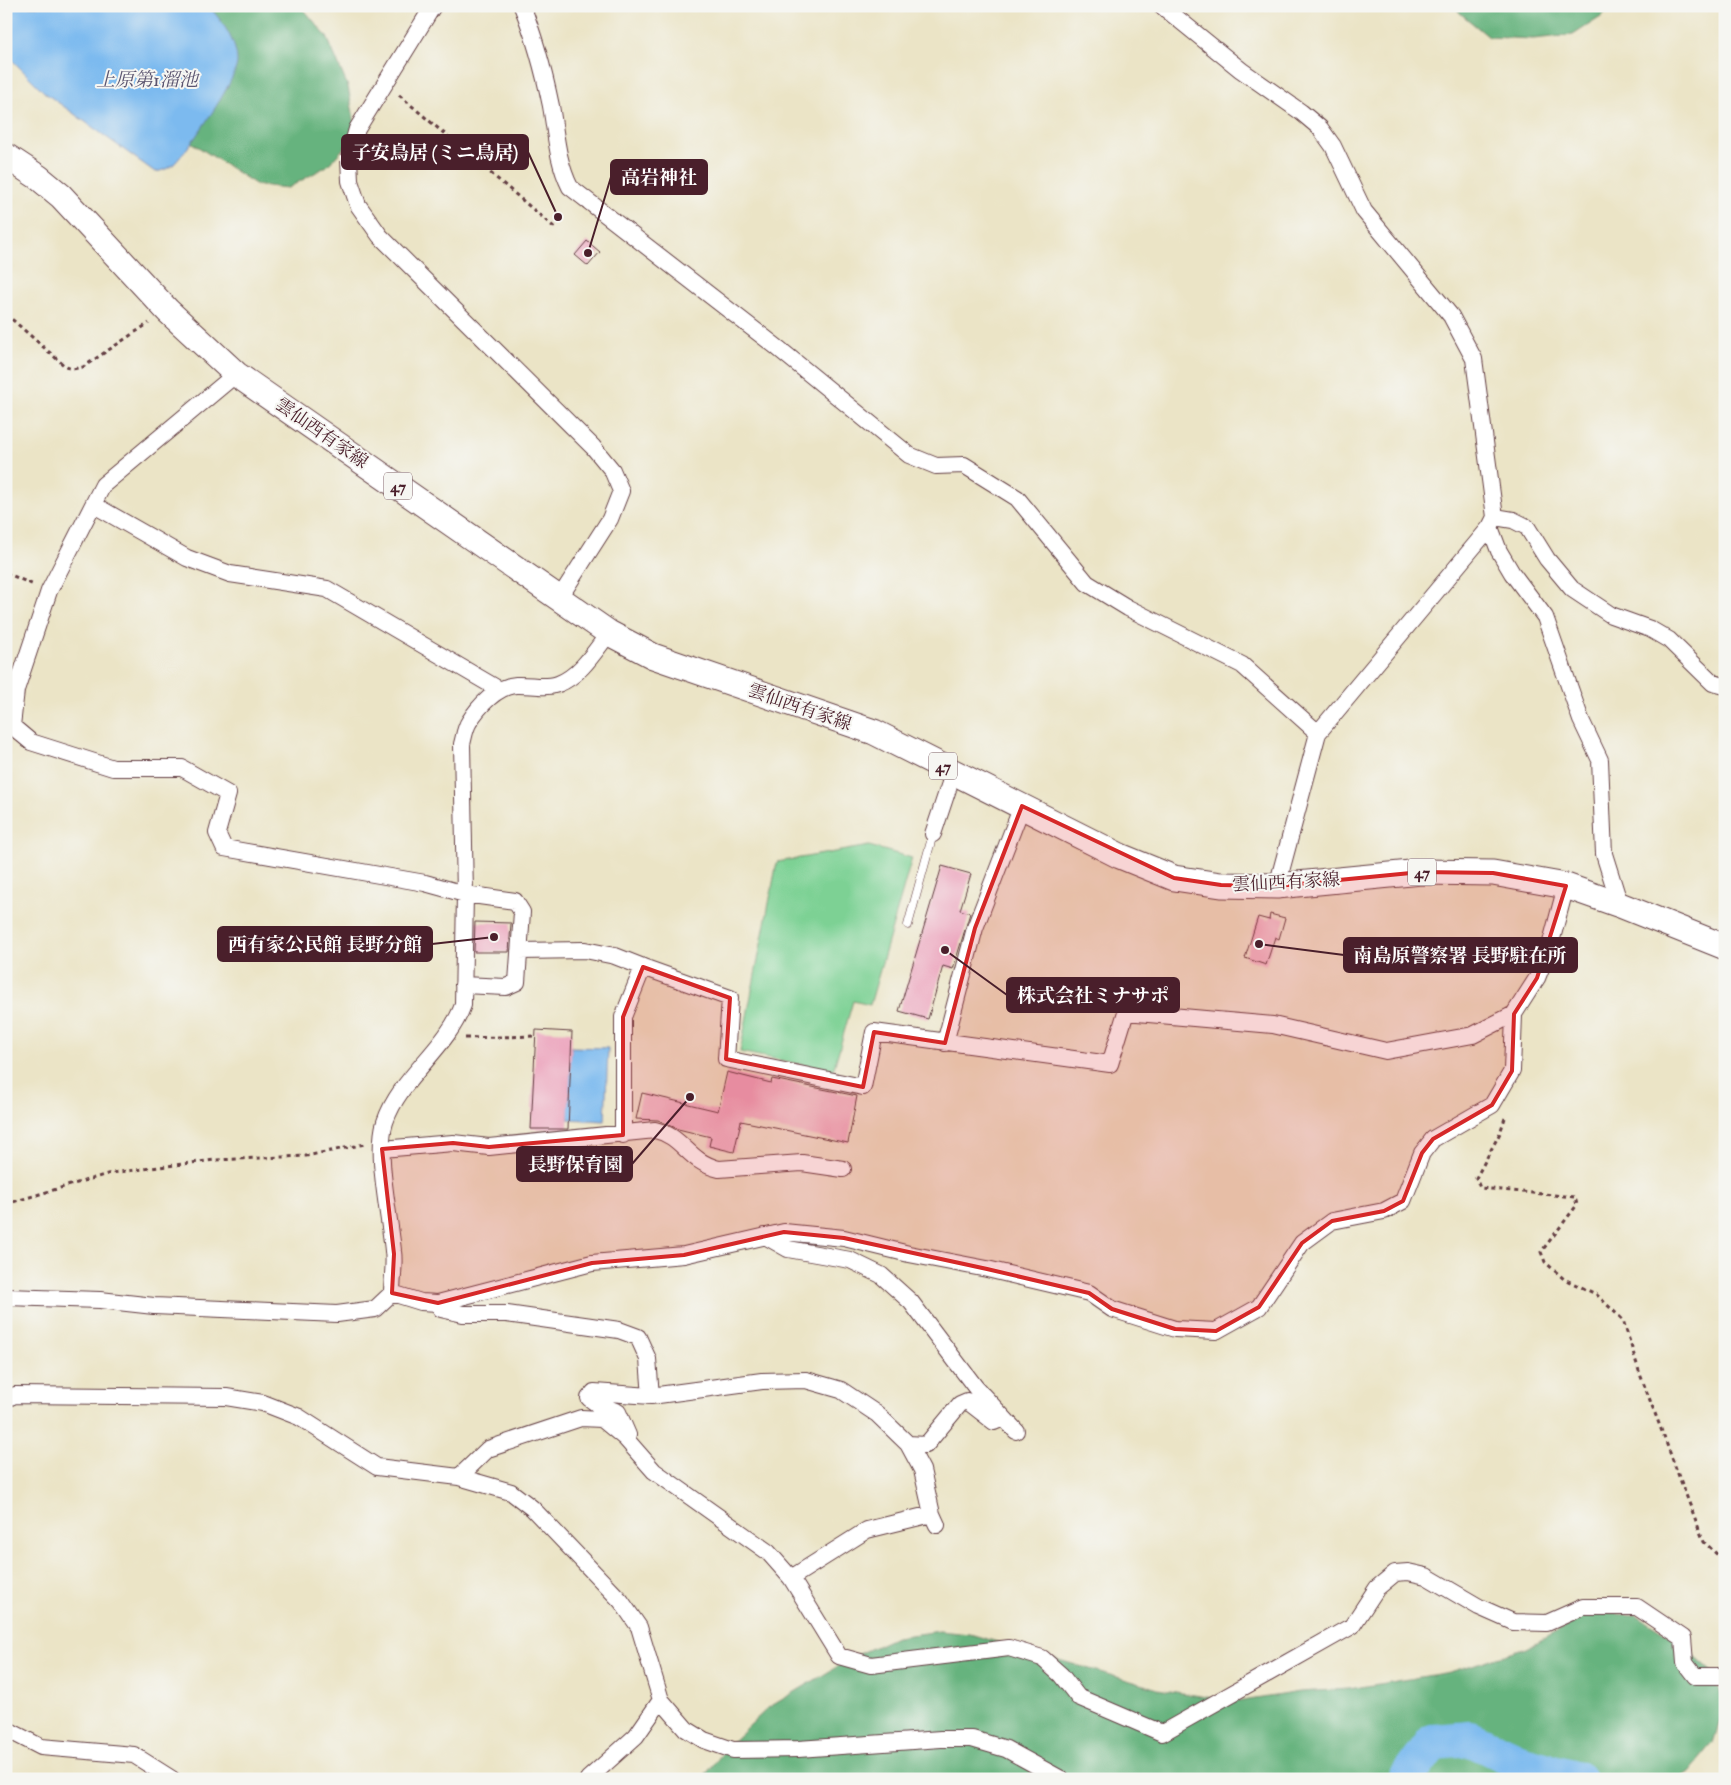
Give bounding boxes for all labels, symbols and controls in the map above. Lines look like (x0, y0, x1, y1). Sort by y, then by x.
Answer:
water label: 上原第1溜池 (96, 68, 200, 92)
callout: 子安鳥居 (ミニ鳥居) (342, 135, 528, 169)
text: 子安鳥居 (ミニ鳥居) (352, 141, 518, 165)
callout: 高岩神社 (611, 160, 707, 194)
text: 高岩神社 (621, 166, 697, 190)
street label: 雲仙西有家線 (271, 393, 373, 474)
road number: 47 (384, 472, 412, 500)
street label: 雲仙西有家線 (745, 679, 855, 736)
road number: 47 (929, 752, 957, 779)
road number: 47 (1408, 859, 1436, 886)
street label: 雲仙西有家線 (1231, 868, 1341, 897)
callout: 西有家公民館 長野分館 (218, 927, 432, 961)
text: 西有家公民館 長野分館 (228, 933, 422, 957)
callout: 南島原警察署 長野駐在所 (1344, 938, 1577, 972)
text: 南島原警察署 長野駐在所 (1354, 944, 1567, 968)
callout: 株式会社ミナサポ (1007, 978, 1179, 1012)
text: 株式会社ミナサポ (1017, 984, 1169, 1008)
callout: 長野保育園 (517, 1147, 632, 1181)
text: 長野保育園 (527, 1153, 623, 1177)

